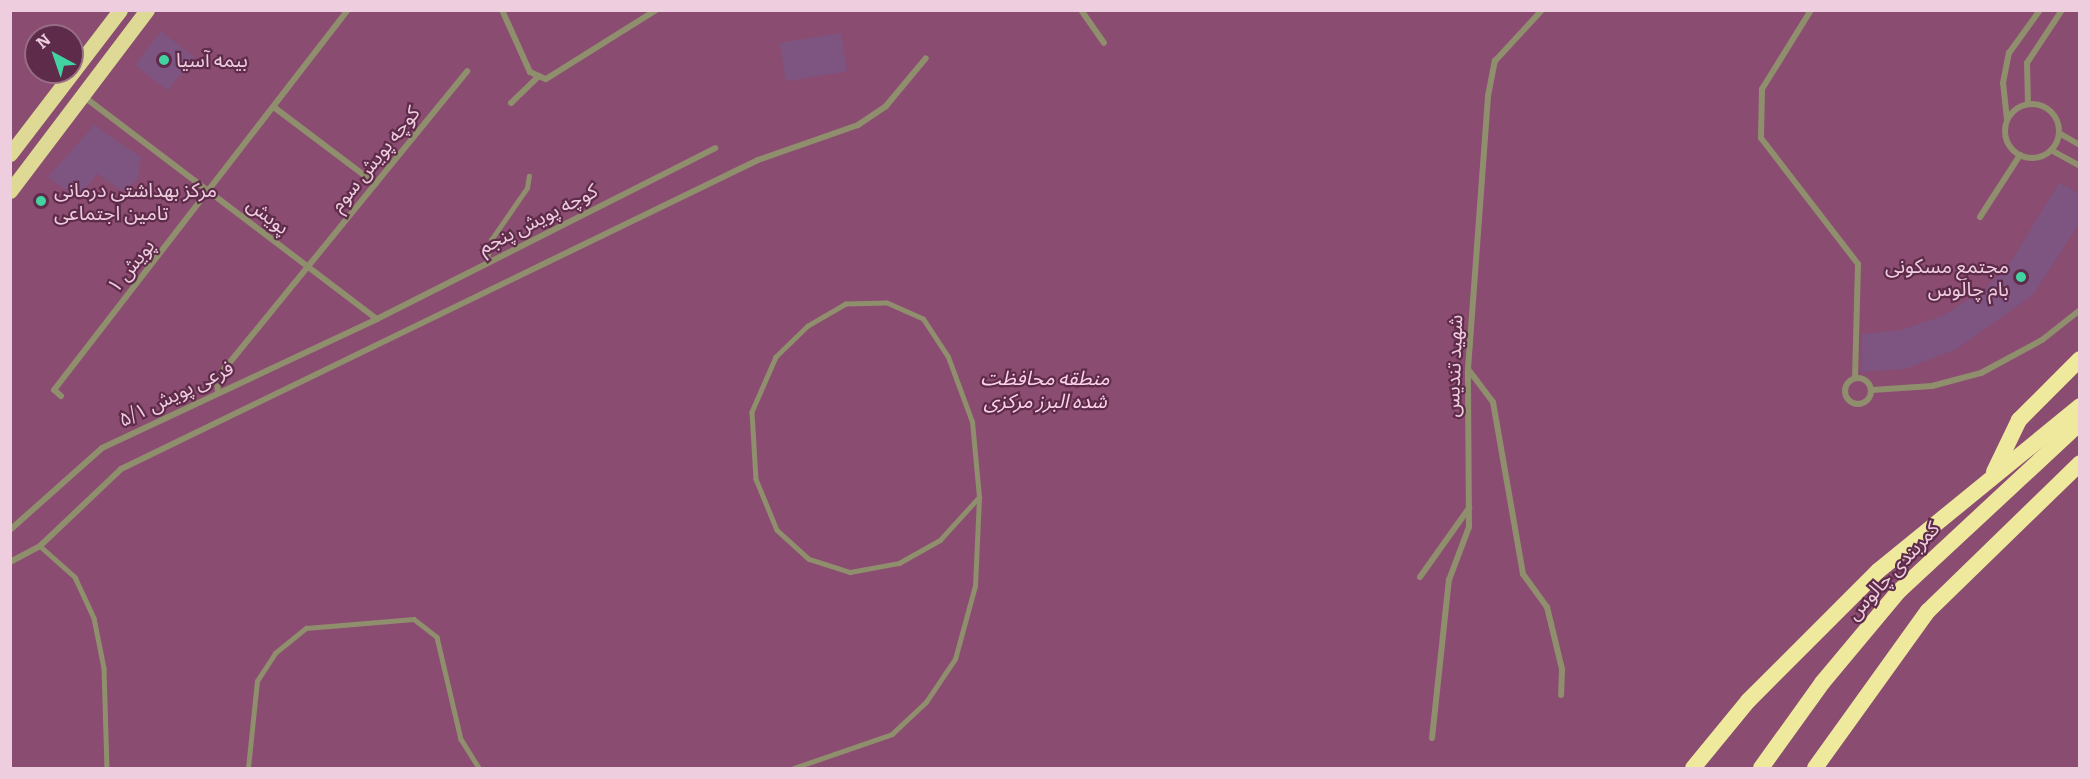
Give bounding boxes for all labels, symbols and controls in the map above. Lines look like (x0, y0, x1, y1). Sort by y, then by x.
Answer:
north arrow (24, 24, 84, 84)
text: N (33, 30, 54, 53)
place label: بیمه آسیا (176, 48, 248, 72)
marker: بیمه آسیا (157, 53, 171, 67)
street label: کوچه پویش سوم (325, 101, 425, 217)
place label: مرکز بهداشتی درمانی تامین اجتماعی (54, 178, 217, 225)
street label: کوچه پویش پنجم (474, 179, 602, 259)
marker: مرکز بهداشتی درمانی تامین اجتماعی (32, 192, 50, 210)
street label: پویش (242, 192, 294, 240)
street label: پویش ۱ (102, 234, 160, 298)
place label: مجتمع مسکونی بام چالوس (1885, 254, 2009, 301)
marker: مجتمع مسکونی بام چالوس (2014, 270, 2028, 284)
street label: شهید تندیس (1440, 314, 1468, 418)
street label: فرعی پویش ۵/۱ (115, 356, 237, 432)
park label: منطقه محافظت شده البرز مرکزی (980, 366, 1110, 413)
street label: کمربندی چالوس (1841, 517, 1945, 625)

